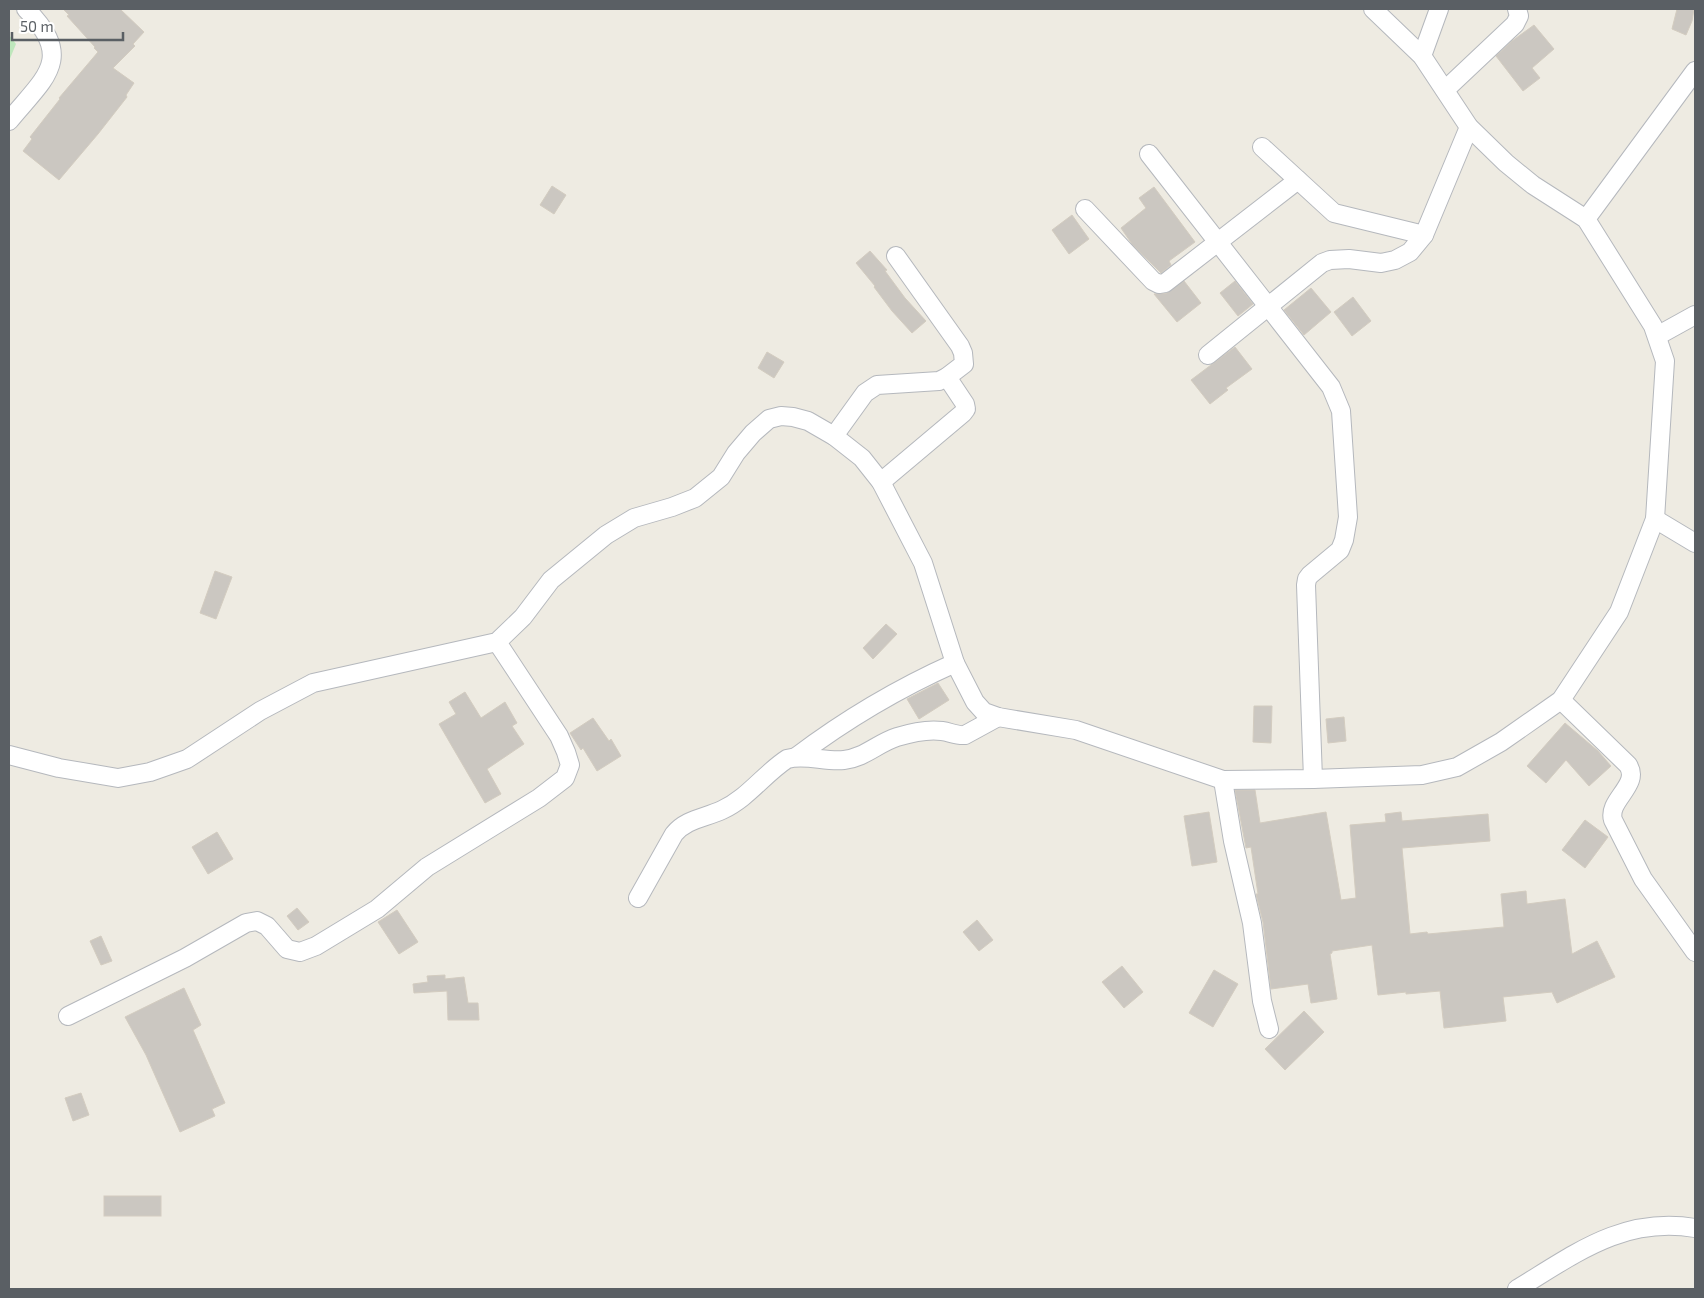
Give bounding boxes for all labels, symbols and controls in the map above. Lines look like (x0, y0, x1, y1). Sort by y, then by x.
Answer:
scale bar (12, 10, 124, 42)
text: 50 m (20, 17, 54, 35)

